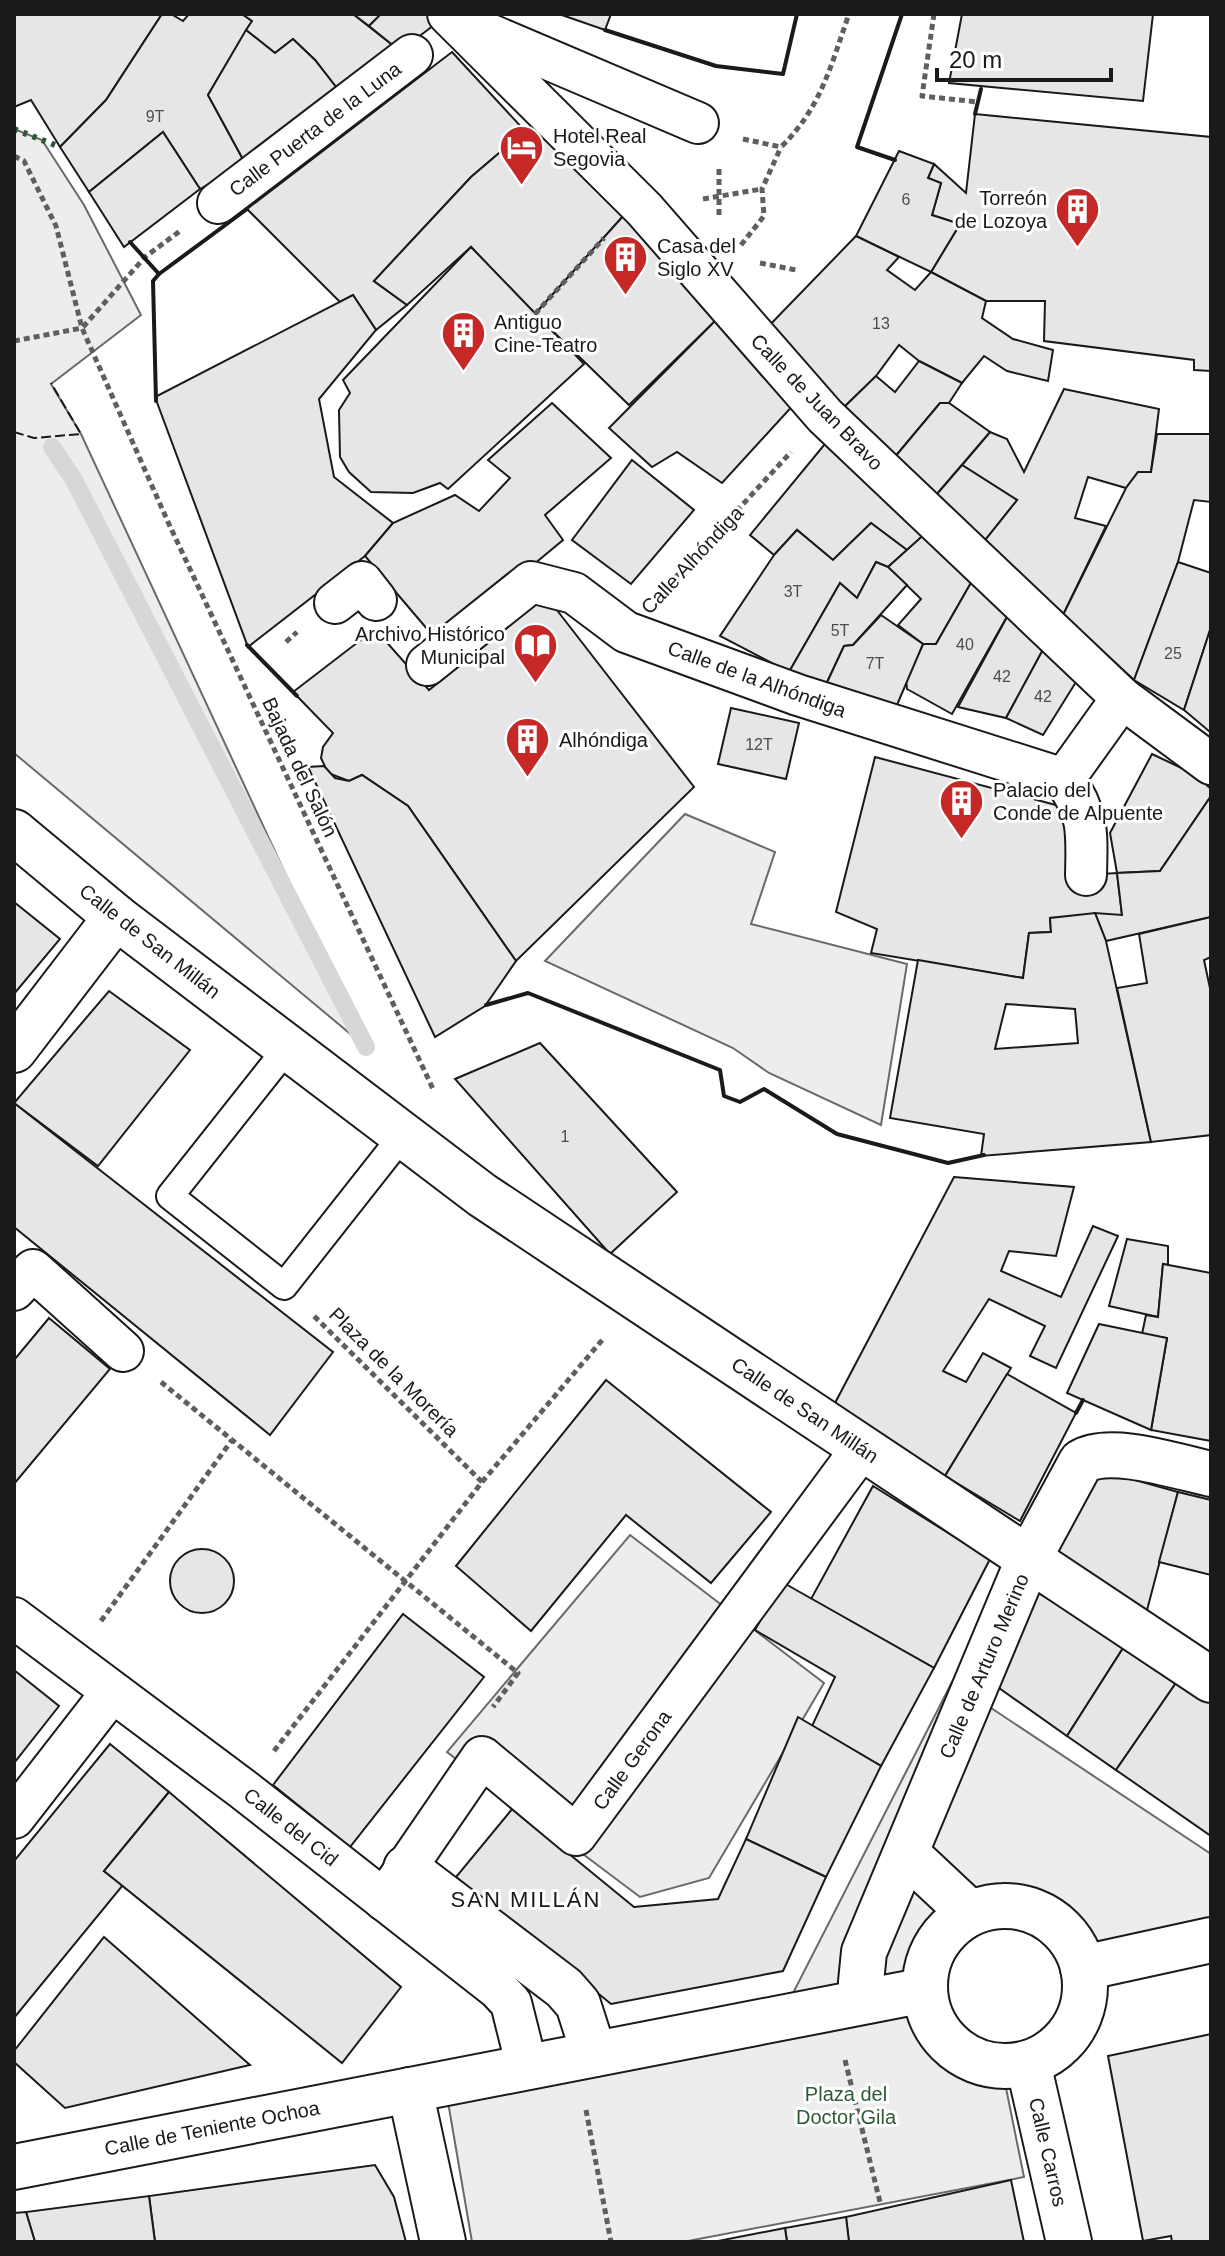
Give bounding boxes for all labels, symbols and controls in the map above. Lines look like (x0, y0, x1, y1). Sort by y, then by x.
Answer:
scale bar (937, 32, 1111, 82)
text: 20 m (949, 46, 1002, 73)
street label: Calle Puerta de la Luna (225, 57, 406, 201)
house number: 9T (146, 108, 165, 125)
hotel icon: Hotel Real Segovia (498, 124, 546, 187)
place label: Hotel Real Segovia (553, 125, 646, 170)
building icon: Torreón de Lozoya (1054, 185, 1102, 248)
place label: Torreón de Lozoya (955, 187, 1048, 232)
house number: 6 (902, 191, 911, 208)
building icon: Casa del Siglo XV (602, 233, 650, 296)
place label: Casa del Siglo XV (657, 235, 736, 280)
building icon: Antiguo Cine-Teatro (439, 309, 487, 372)
place label: Antiguo Cine-Teatro (494, 311, 597, 356)
house number: 13 (872, 315, 890, 332)
street label: Calle de Juan Bravo (747, 330, 887, 474)
street label: Calle Alhóndiga (637, 501, 748, 618)
house number: 3T (784, 583, 803, 600)
library icon: Archivo Histórico Municipal (512, 622, 560, 685)
house number: 5T (831, 622, 850, 639)
place label: Archivo Histórico Municipal (355, 623, 505, 668)
house number: 40 (956, 636, 974, 653)
street label: Calle de la Alhóndiga (665, 637, 850, 722)
house number: 25 (1164, 645, 1182, 662)
house number: 7T (866, 655, 885, 672)
house number: 42 (993, 668, 1011, 685)
house number: 42 (1034, 688, 1052, 705)
street label: Bajada del Salón (258, 694, 342, 840)
building icon: Alhóndiga (504, 716, 552, 779)
place label: Alhóndiga (559, 729, 649, 751)
house number: 12T (745, 736, 773, 753)
building icon: Palacio del Conde de Alpuente (938, 778, 986, 841)
place label: Palacio del Conde de Alpuente (993, 779, 1163, 824)
street label: Calle de San Millán (75, 879, 225, 1003)
house number: 1 (561, 1128, 570, 1145)
street label: Plaza de la Morería (325, 1303, 464, 1442)
street label: Calle de San Millán (727, 1353, 883, 1467)
street label: Calle de Arturo Merino (935, 1570, 1033, 1762)
street label: Calle Gerona (588, 1705, 676, 1814)
street label: Calle del Cid (240, 1783, 342, 1871)
district label: SAN MILLÁN (451, 1887, 601, 1912)
park label: Plaza del Doctor Gila (796, 2083, 897, 2128)
street label: Calle Carros (1025, 2095, 1071, 2209)
street label: Calle de Teniente Ochoa (103, 2096, 322, 2160)

